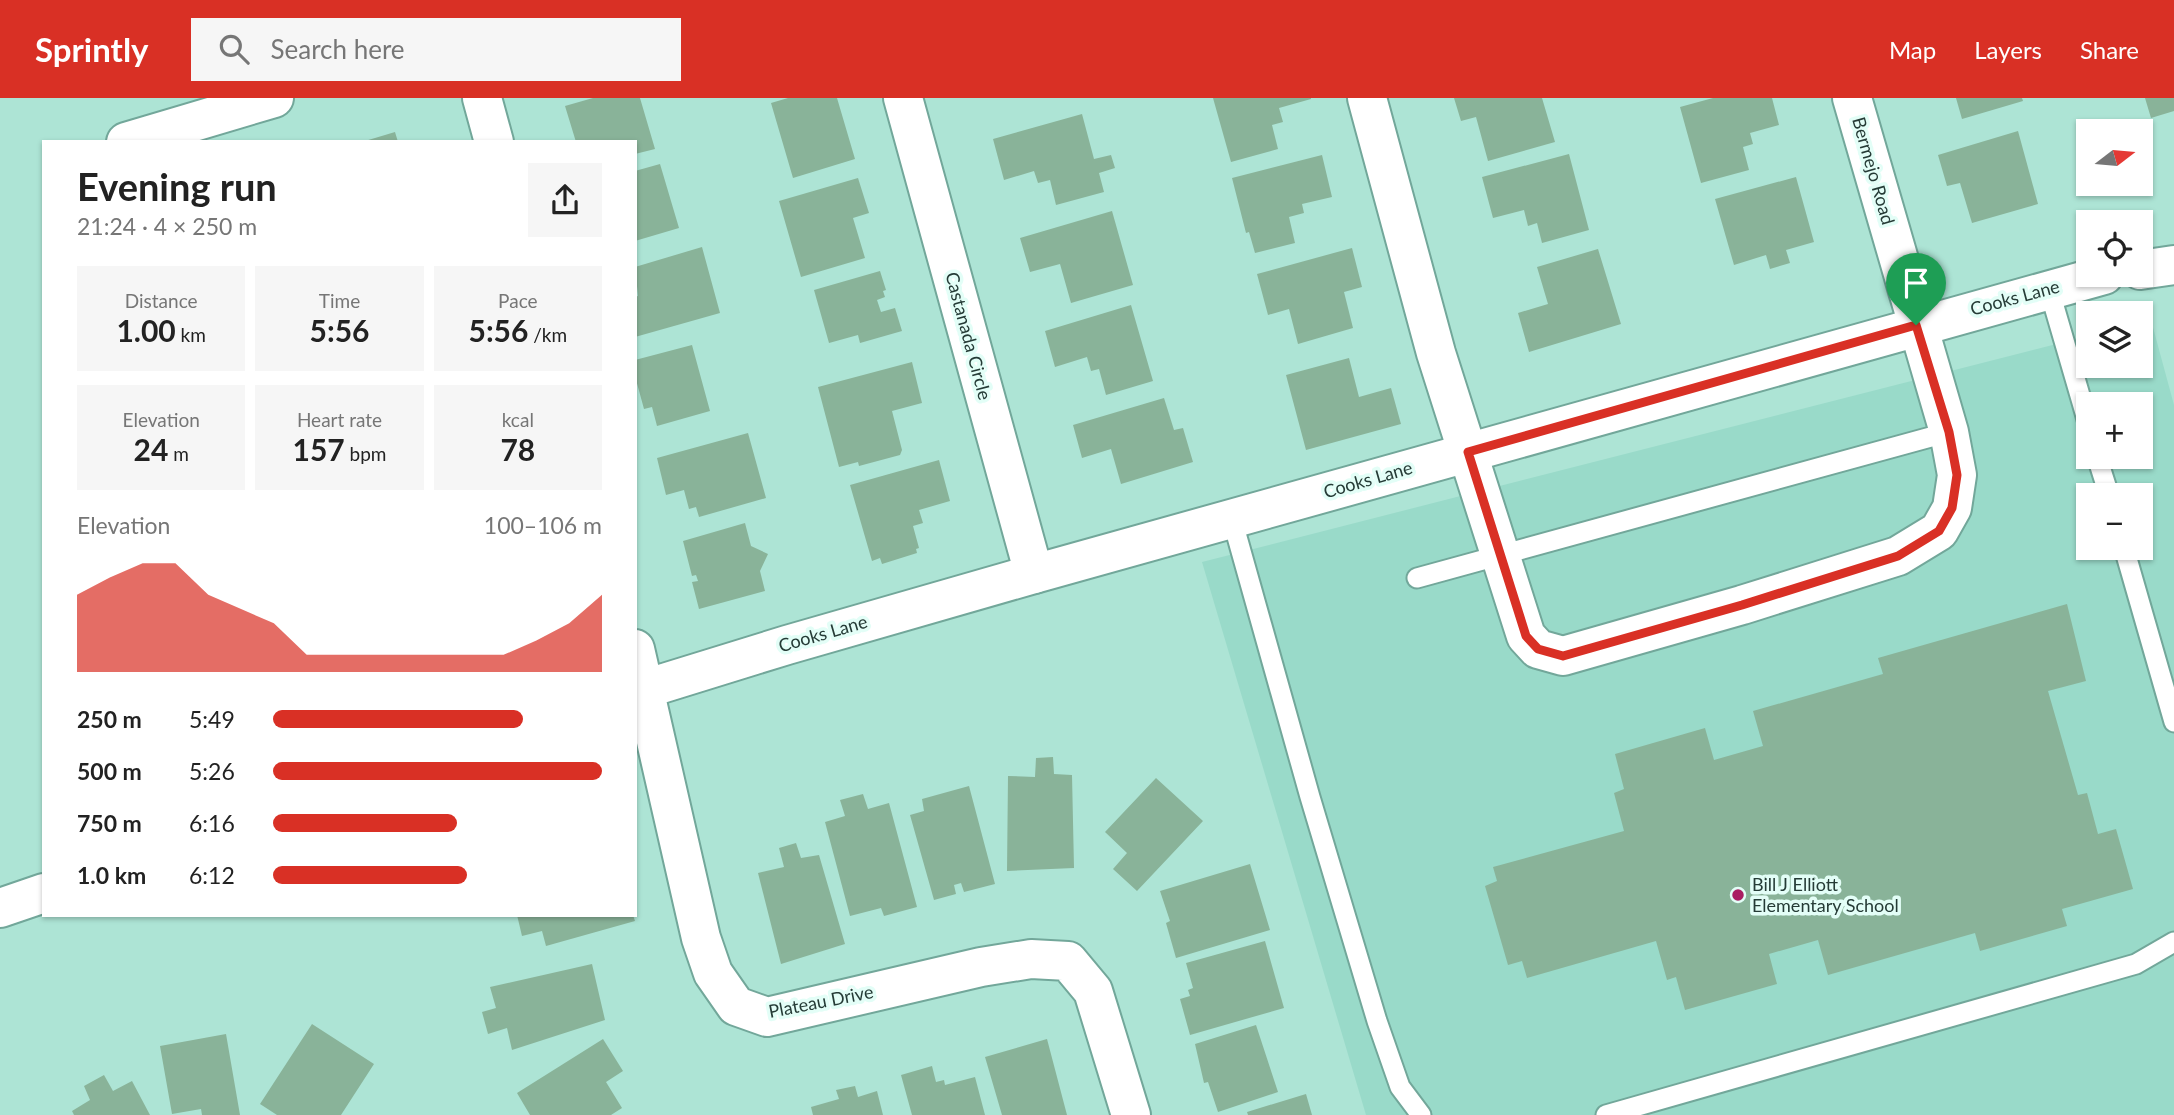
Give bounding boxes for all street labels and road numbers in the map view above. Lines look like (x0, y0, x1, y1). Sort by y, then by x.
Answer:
street label: Bermejo Road (1848, 114, 1900, 227)
street label: Castanada Circle (941, 269, 997, 402)
street label: Cooks Lane (1968, 275, 2062, 320)
street label: Cooks Lane (1321, 456, 1415, 502)
street label: Cooks Lane (776, 610, 870, 656)
street label: Plateau Drive (767, 980, 875, 1022)

